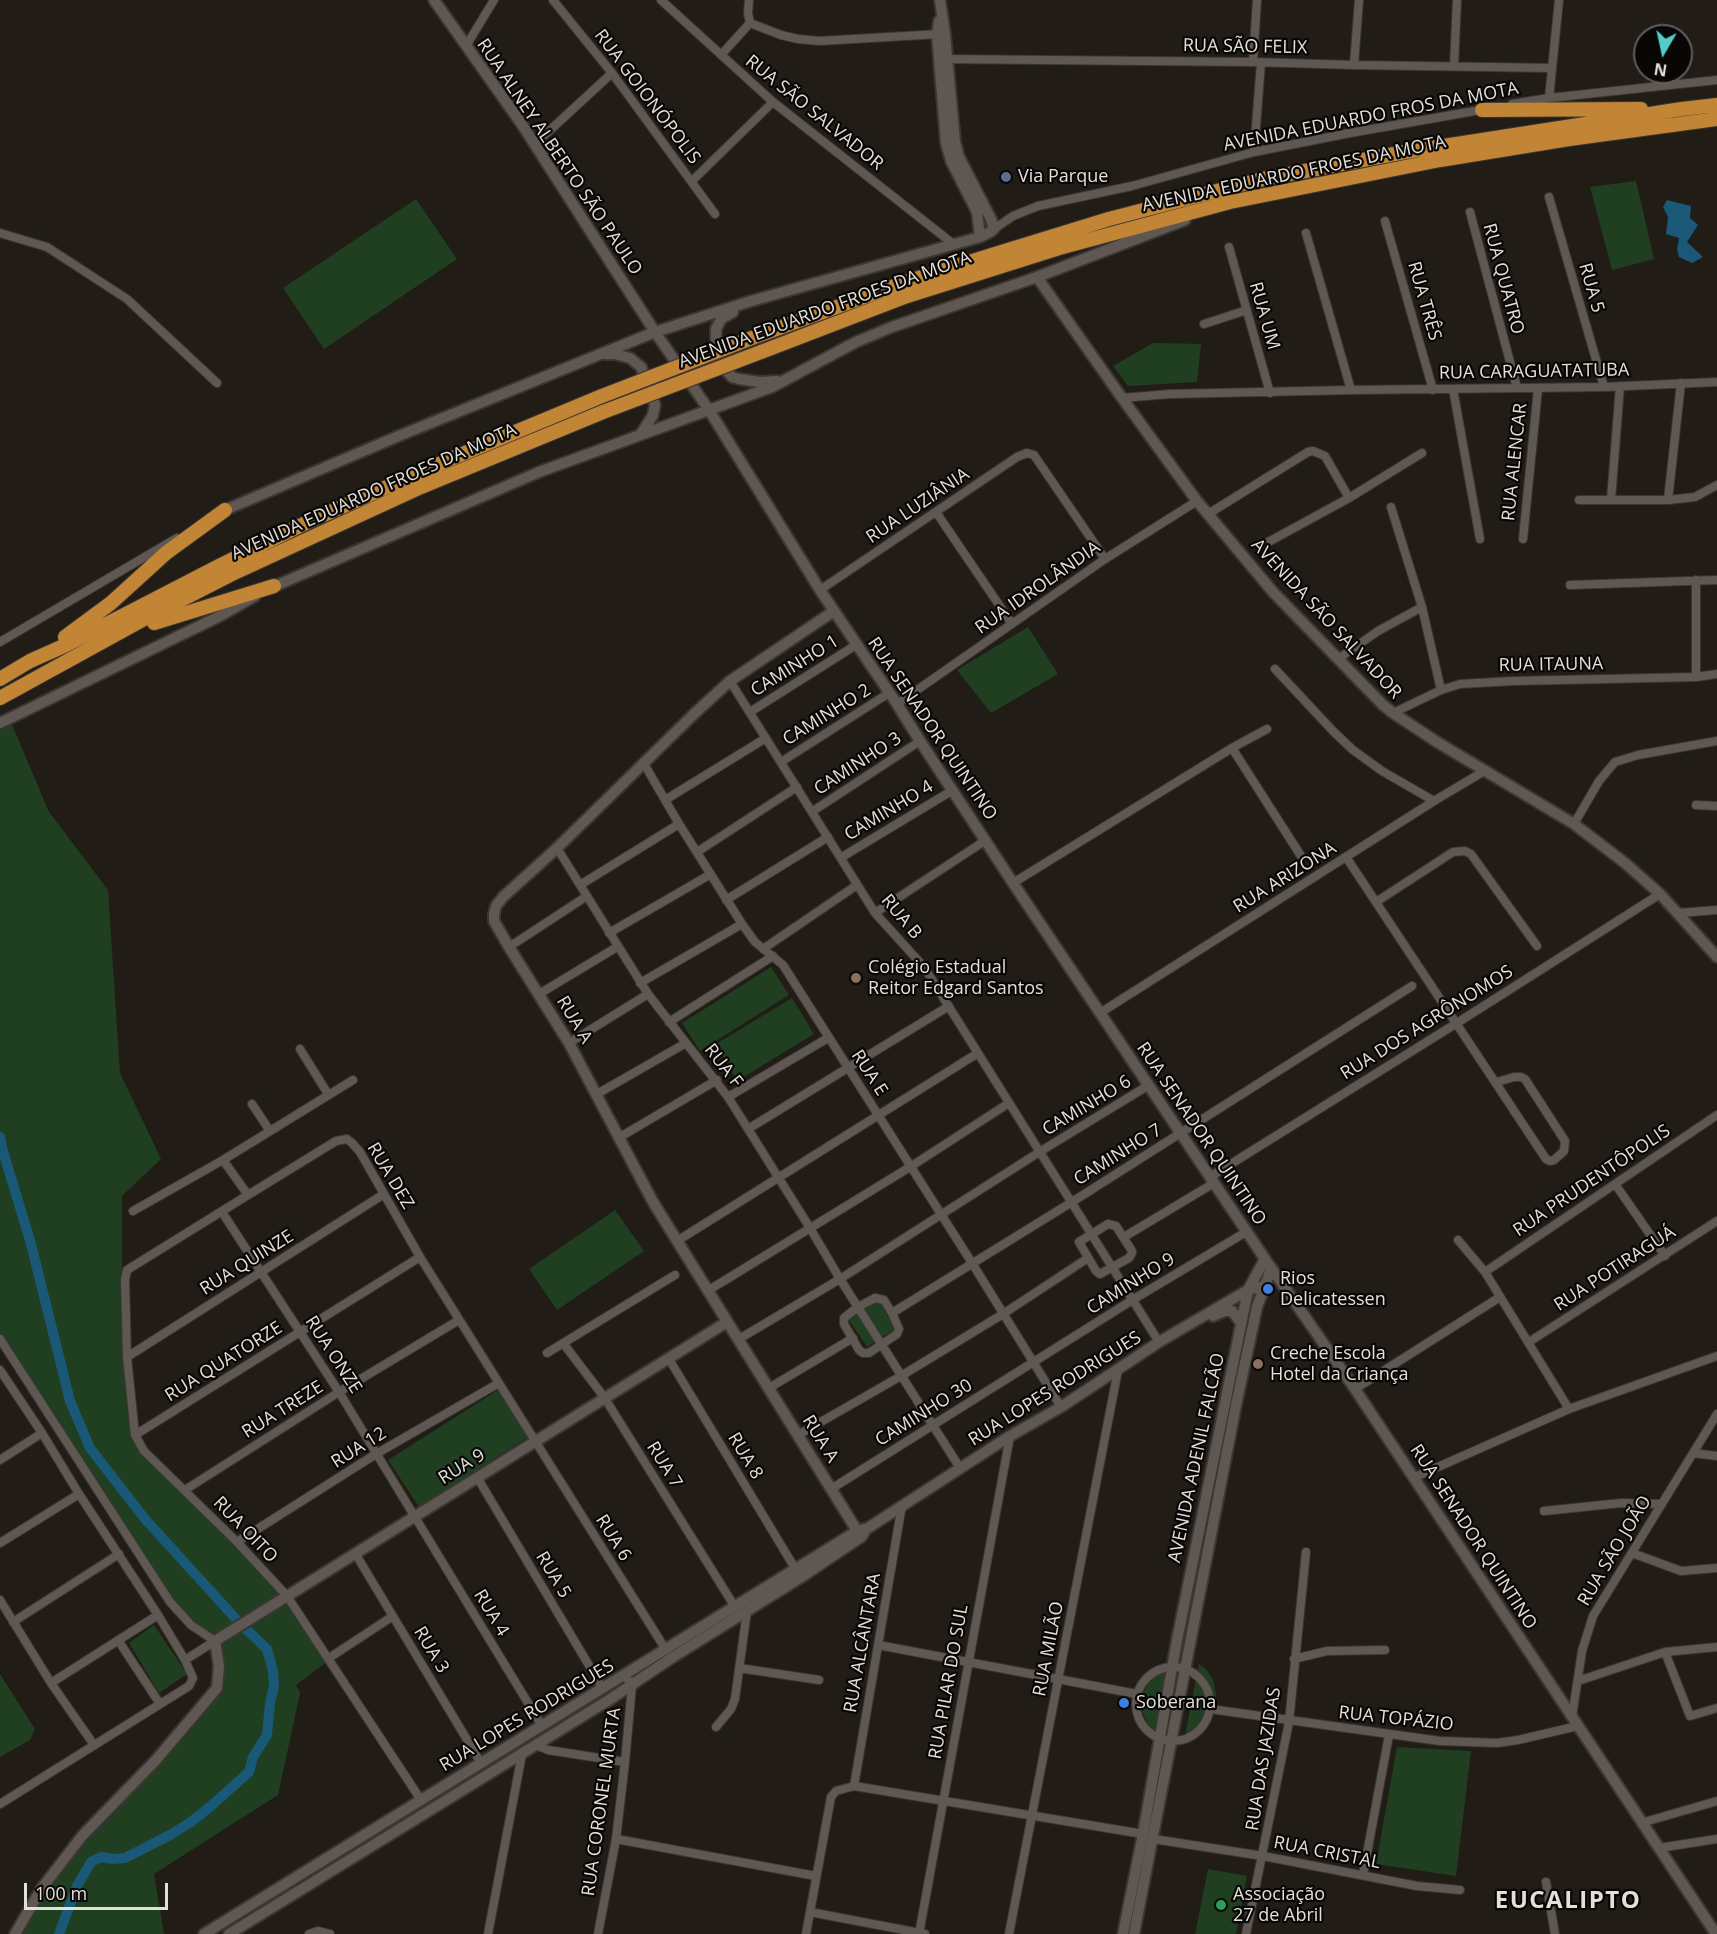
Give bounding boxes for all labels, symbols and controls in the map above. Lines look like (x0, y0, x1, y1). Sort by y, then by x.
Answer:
north arrow (1633, 24, 1693, 84)
street label: RUA GOIONÓPOLIS (589, 25, 705, 169)
street label: RUA ALNEY ALBERTO SÃO PAULO (472, 35, 646, 279)
street label: RUA SÃO FELIX (1183, 35, 1307, 59)
street label: RUA SÃO SALVADOR (741, 51, 887, 175)
text: N (1652, 58, 1669, 82)
street label: AVENIDA EDUARDO FROS DA MOTA (1222, 78, 1520, 156)
street label: AVENIDA EDUARDO FROES DA MOTA (1140, 131, 1448, 217)
place label: Via Parque (1018, 166, 1108, 188)
marker: Via Parque (999, 170, 1013, 184)
street label: RUA QUATRO (1478, 221, 1528, 337)
street label: AVENIDA EDUARDO FROES DA MOTA (676, 247, 974, 373)
street label: RUA TRÊS (1402, 259, 1446, 343)
street label: RUA 5 (1574, 261, 1608, 315)
street label: RUA UM (1244, 280, 1284, 352)
street label: RUA CARAGUATATUBA (1439, 360, 1629, 384)
street label: RUA ALENCAR (1498, 402, 1532, 522)
street label: AVENIDA EDUARDO FROES DA MOTA (228, 419, 520, 565)
street label: RUA LUZIÂNIA (862, 464, 974, 548)
street label: AVENIDA SÃO SALVADOR (1246, 535, 1406, 703)
street label: RUA IDROLÂNDIA (971, 537, 1105, 639)
street label: CAMINHO 1 (747, 630, 843, 702)
street label: RUA SENADOR QUINTINO (863, 633, 1001, 825)
street label: RUA ITAUNA (1498, 653, 1604, 677)
street label: CAMINHO 2 (779, 679, 875, 751)
street label: CAMINHO 3 (810, 728, 906, 800)
street label: CAMINHO 4 (841, 776, 937, 846)
street label: RUA ARIZONA (1230, 838, 1340, 918)
street label: RUA B (876, 890, 926, 944)
place label: Colégio Estadual Reitor Edgard Santos (868, 957, 1044, 1000)
street label: RUA DOS AGRÔNOMOS (1337, 961, 1517, 1085)
marker: Colégio Estadual Reitor Edgard Santos (849, 971, 863, 985)
street label: RUA A (551, 992, 597, 1048)
street label: RUA SENADOR QUINTINO (1132, 1038, 1270, 1230)
street label: RUA F (699, 1040, 747, 1092)
street label: RUA E (846, 1046, 892, 1100)
street label: CAMINHO 6 (1039, 1071, 1135, 1141)
street label: CAMINHO 7 (1070, 1119, 1166, 1191)
street label: RUA PRUDENTÔPOLIS (1509, 1120, 1675, 1242)
street label: RUA DEZ (362, 1139, 418, 1213)
street label: RUA POTIRAGUÁ (1550, 1222, 1680, 1316)
street label: RUA QUINZE (196, 1226, 298, 1300)
street label: CAMINHO 9 (1083, 1248, 1179, 1320)
place label: Rios Delicatessen (1280, 1268, 1386, 1310)
marker: Rios Delicatessen (1261, 1282, 1275, 1296)
street label: RUA ONZE (300, 1312, 366, 1398)
street label: RUA QUATORZE (161, 1317, 287, 1407)
street label: RUA LOPES RODRIGUES (965, 1327, 1145, 1451)
place label: Creche Escola Hotel da Criança (1270, 1343, 1408, 1386)
street label: AVENIDA ADENIL FALCÃO (1164, 1351, 1230, 1565)
marker: Creche Escola Hotel da Criança (1251, 1357, 1265, 1371)
street label: CAMINHO 30 (872, 1375, 976, 1451)
street label: RUA TREZE (238, 1377, 328, 1443)
street label: RUA A (797, 1411, 843, 1467)
street label: RUA 12 (327, 1423, 391, 1473)
street label: RUA 8 (723, 1429, 767, 1483)
street label: RUA 7 (641, 1438, 687, 1492)
street label: RUA SENADOR QUINTINO (1405, 1440, 1541, 1634)
street label: RUA 9 (435, 1444, 489, 1490)
street label: RUA SÃO JOÃO (1574, 1492, 1656, 1610)
street label: RUA OITO (208, 1493, 282, 1567)
street label: RUA 6 (590, 1511, 636, 1565)
street label: RUA 5 (531, 1548, 575, 1602)
street label: RUA ALCÂNTARA (840, 1572, 886, 1714)
street label: RUA 4 (469, 1586, 513, 1640)
street label: RUA MILÃO (1029, 1600, 1069, 1698)
street label: RUA PILAR DO SUL (925, 1603, 973, 1761)
street label: RUA 3 (409, 1623, 453, 1677)
street label: RUA LOPES RODRIGUES (436, 1655, 618, 1777)
street label: RUA DAS JAZIDAS (1242, 1686, 1286, 1832)
place label: Soberana (1136, 1692, 1216, 1714)
marker: Soberana (1117, 1696, 1131, 1710)
street label: RUA TOPÁZIO (1337, 1702, 1455, 1736)
street label: RUA CORONEL MURTA (578, 1706, 626, 1898)
street label: RUA CRISTAL (1272, 1832, 1382, 1874)
scale bar (27, 1871, 171, 1909)
text: 100 m (35, 1881, 87, 1905)
place label: Associação 27 de Abril (1233, 1884, 1325, 1926)
district label: EUCALIPTO (1495, 1887, 1641, 1915)
marker: Associação 27 de Abril (1214, 1898, 1228, 1912)

